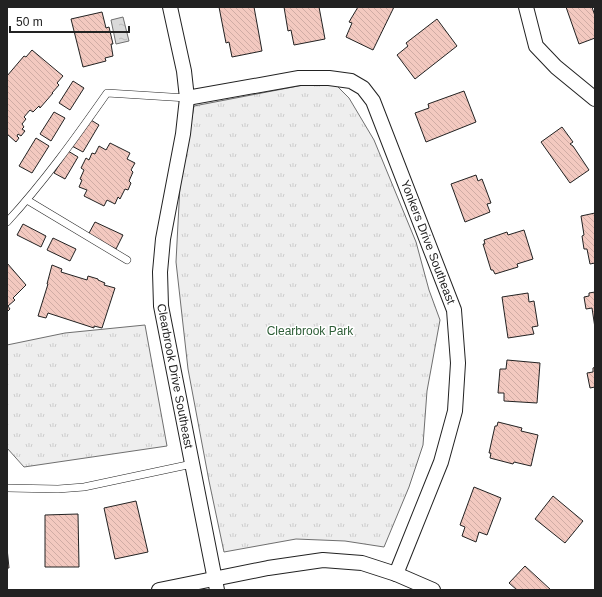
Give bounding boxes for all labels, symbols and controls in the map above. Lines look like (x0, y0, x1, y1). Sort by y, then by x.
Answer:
scale bar (10, 8, 129, 34)
text: 50 m (16, 15, 43, 29)
street label: Yonkers Drive Southeast (398, 178, 458, 307)
street label: Clearbrook Drive Southeast (154, 302, 196, 450)
park label: Clearbrook Park (267, 324, 354, 338)

